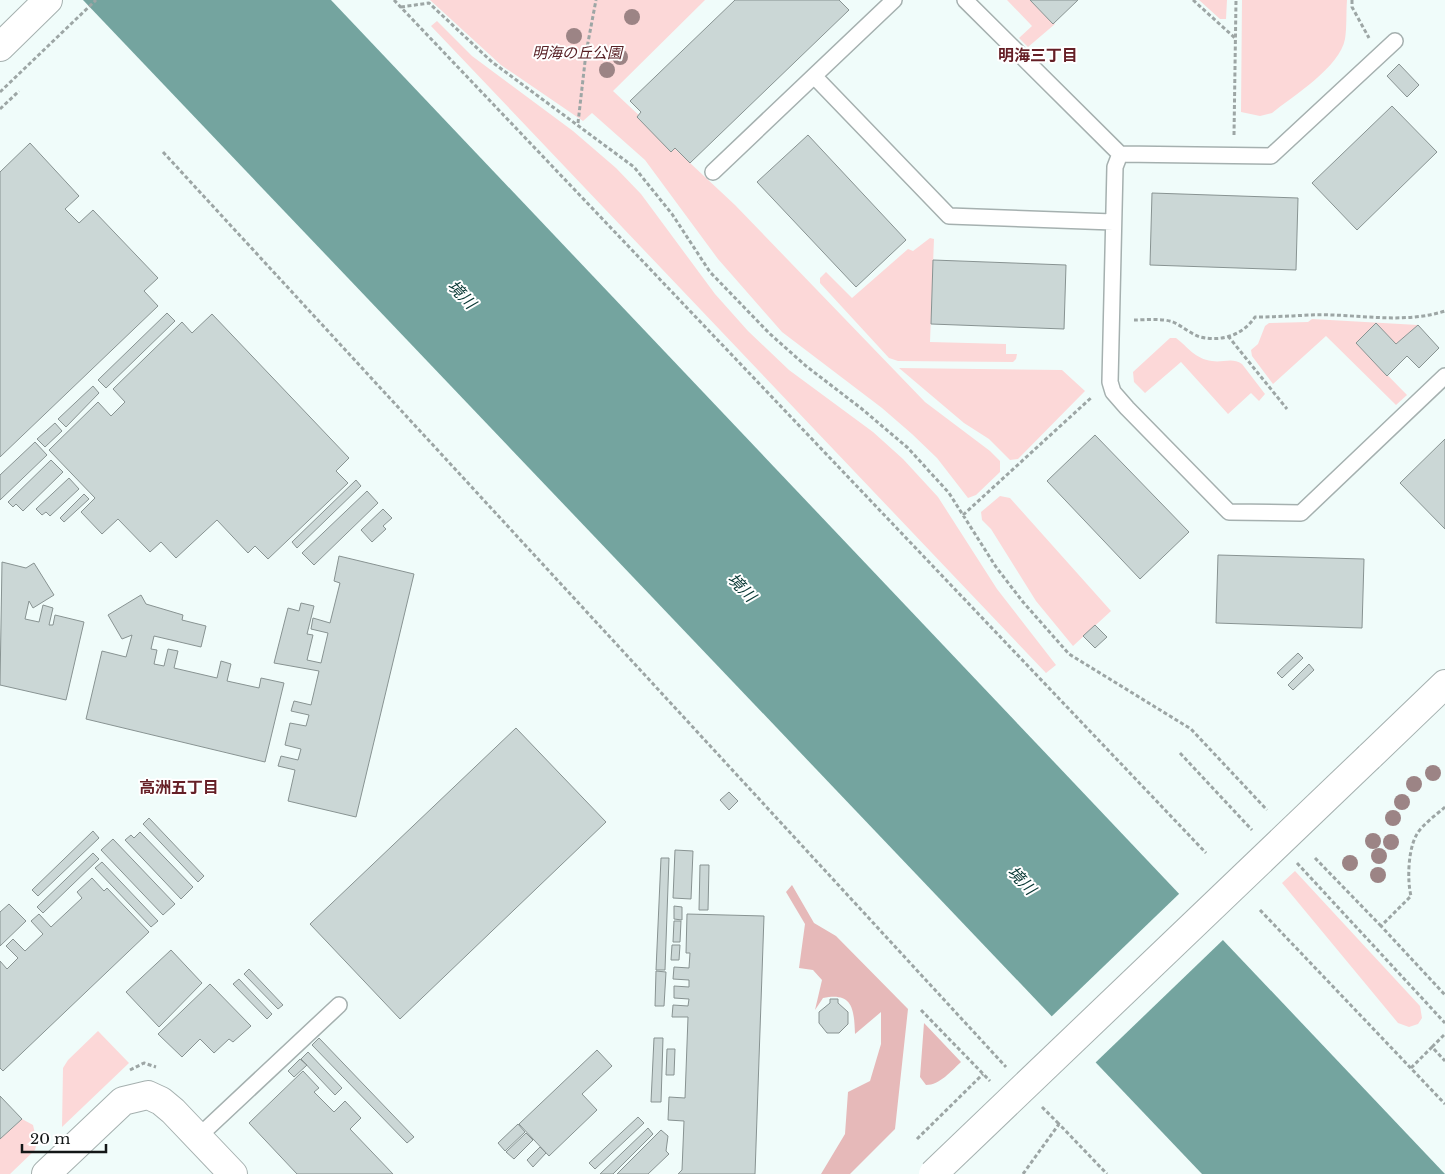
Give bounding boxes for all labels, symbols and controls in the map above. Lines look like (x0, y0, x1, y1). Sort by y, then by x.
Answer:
park label: 明海の丘公園 (532, 43, 624, 62)
district label: 明海三丁目 (998, 45, 1078, 65)
water label: 境川 (444, 276, 482, 314)
water label: 境川 (724, 569, 762, 607)
district label: 高洲五丁目 (139, 777, 219, 797)
water label: 境川 (1004, 862, 1042, 900)
scale bar (22, 1122, 106, 1154)
text: 20 m (30, 1129, 70, 1148)

